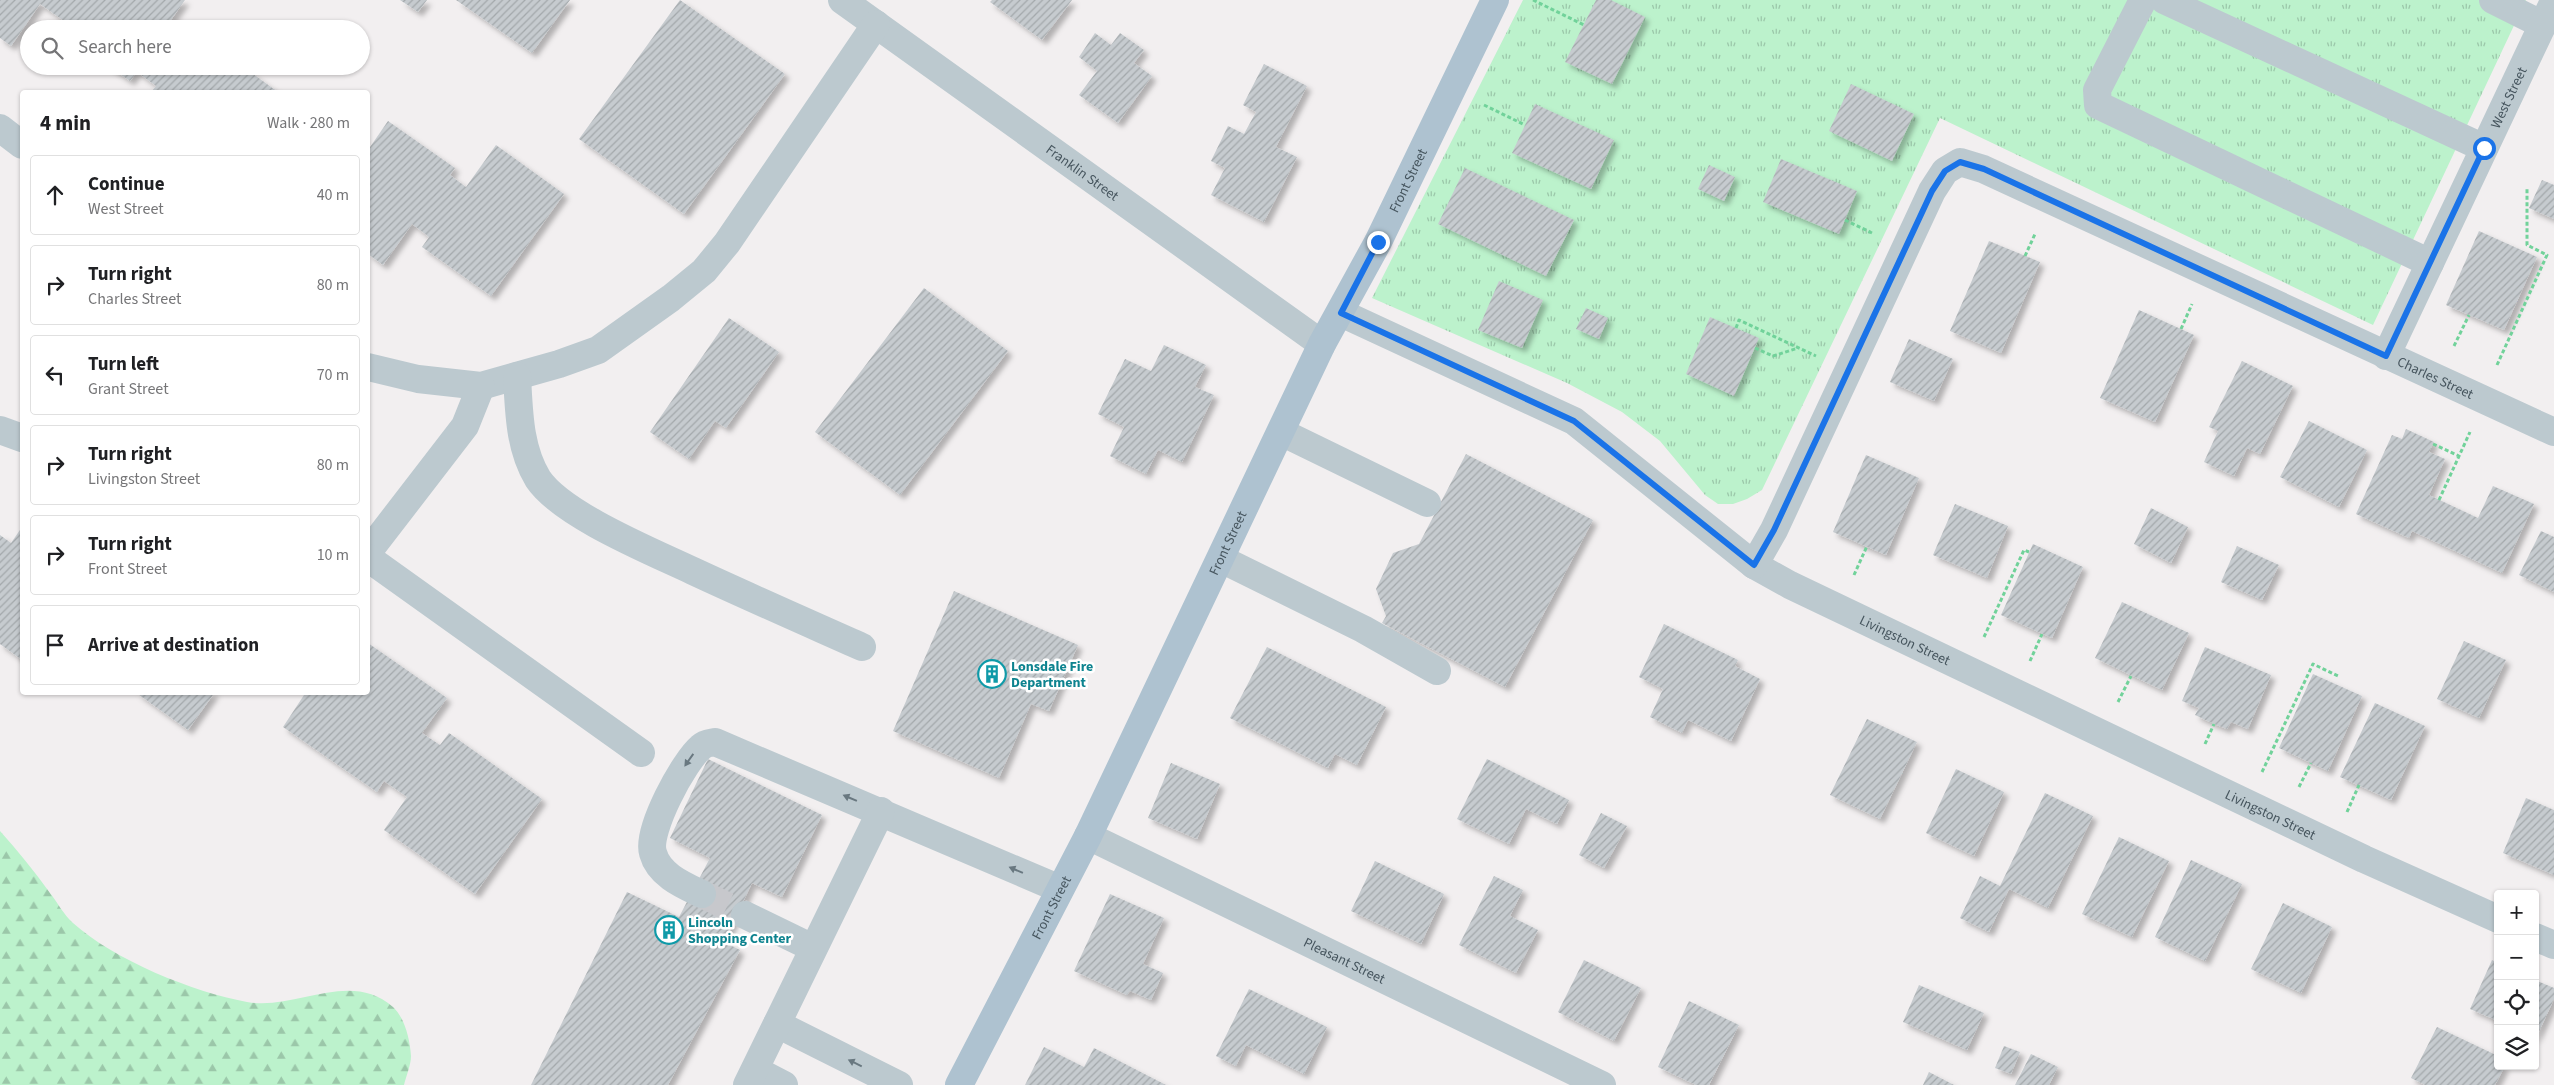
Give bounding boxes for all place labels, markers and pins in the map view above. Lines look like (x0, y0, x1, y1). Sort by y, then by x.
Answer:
place label: Lonsdale Fire Department (1011, 657, 1093, 693)
building icon: Lonsdale Fire Department (977, 659, 1007, 689)
place label: Lincoln Shopping Center (688, 913, 792, 949)
building icon: Lincoln Shopping Center (654, 915, 684, 945)

